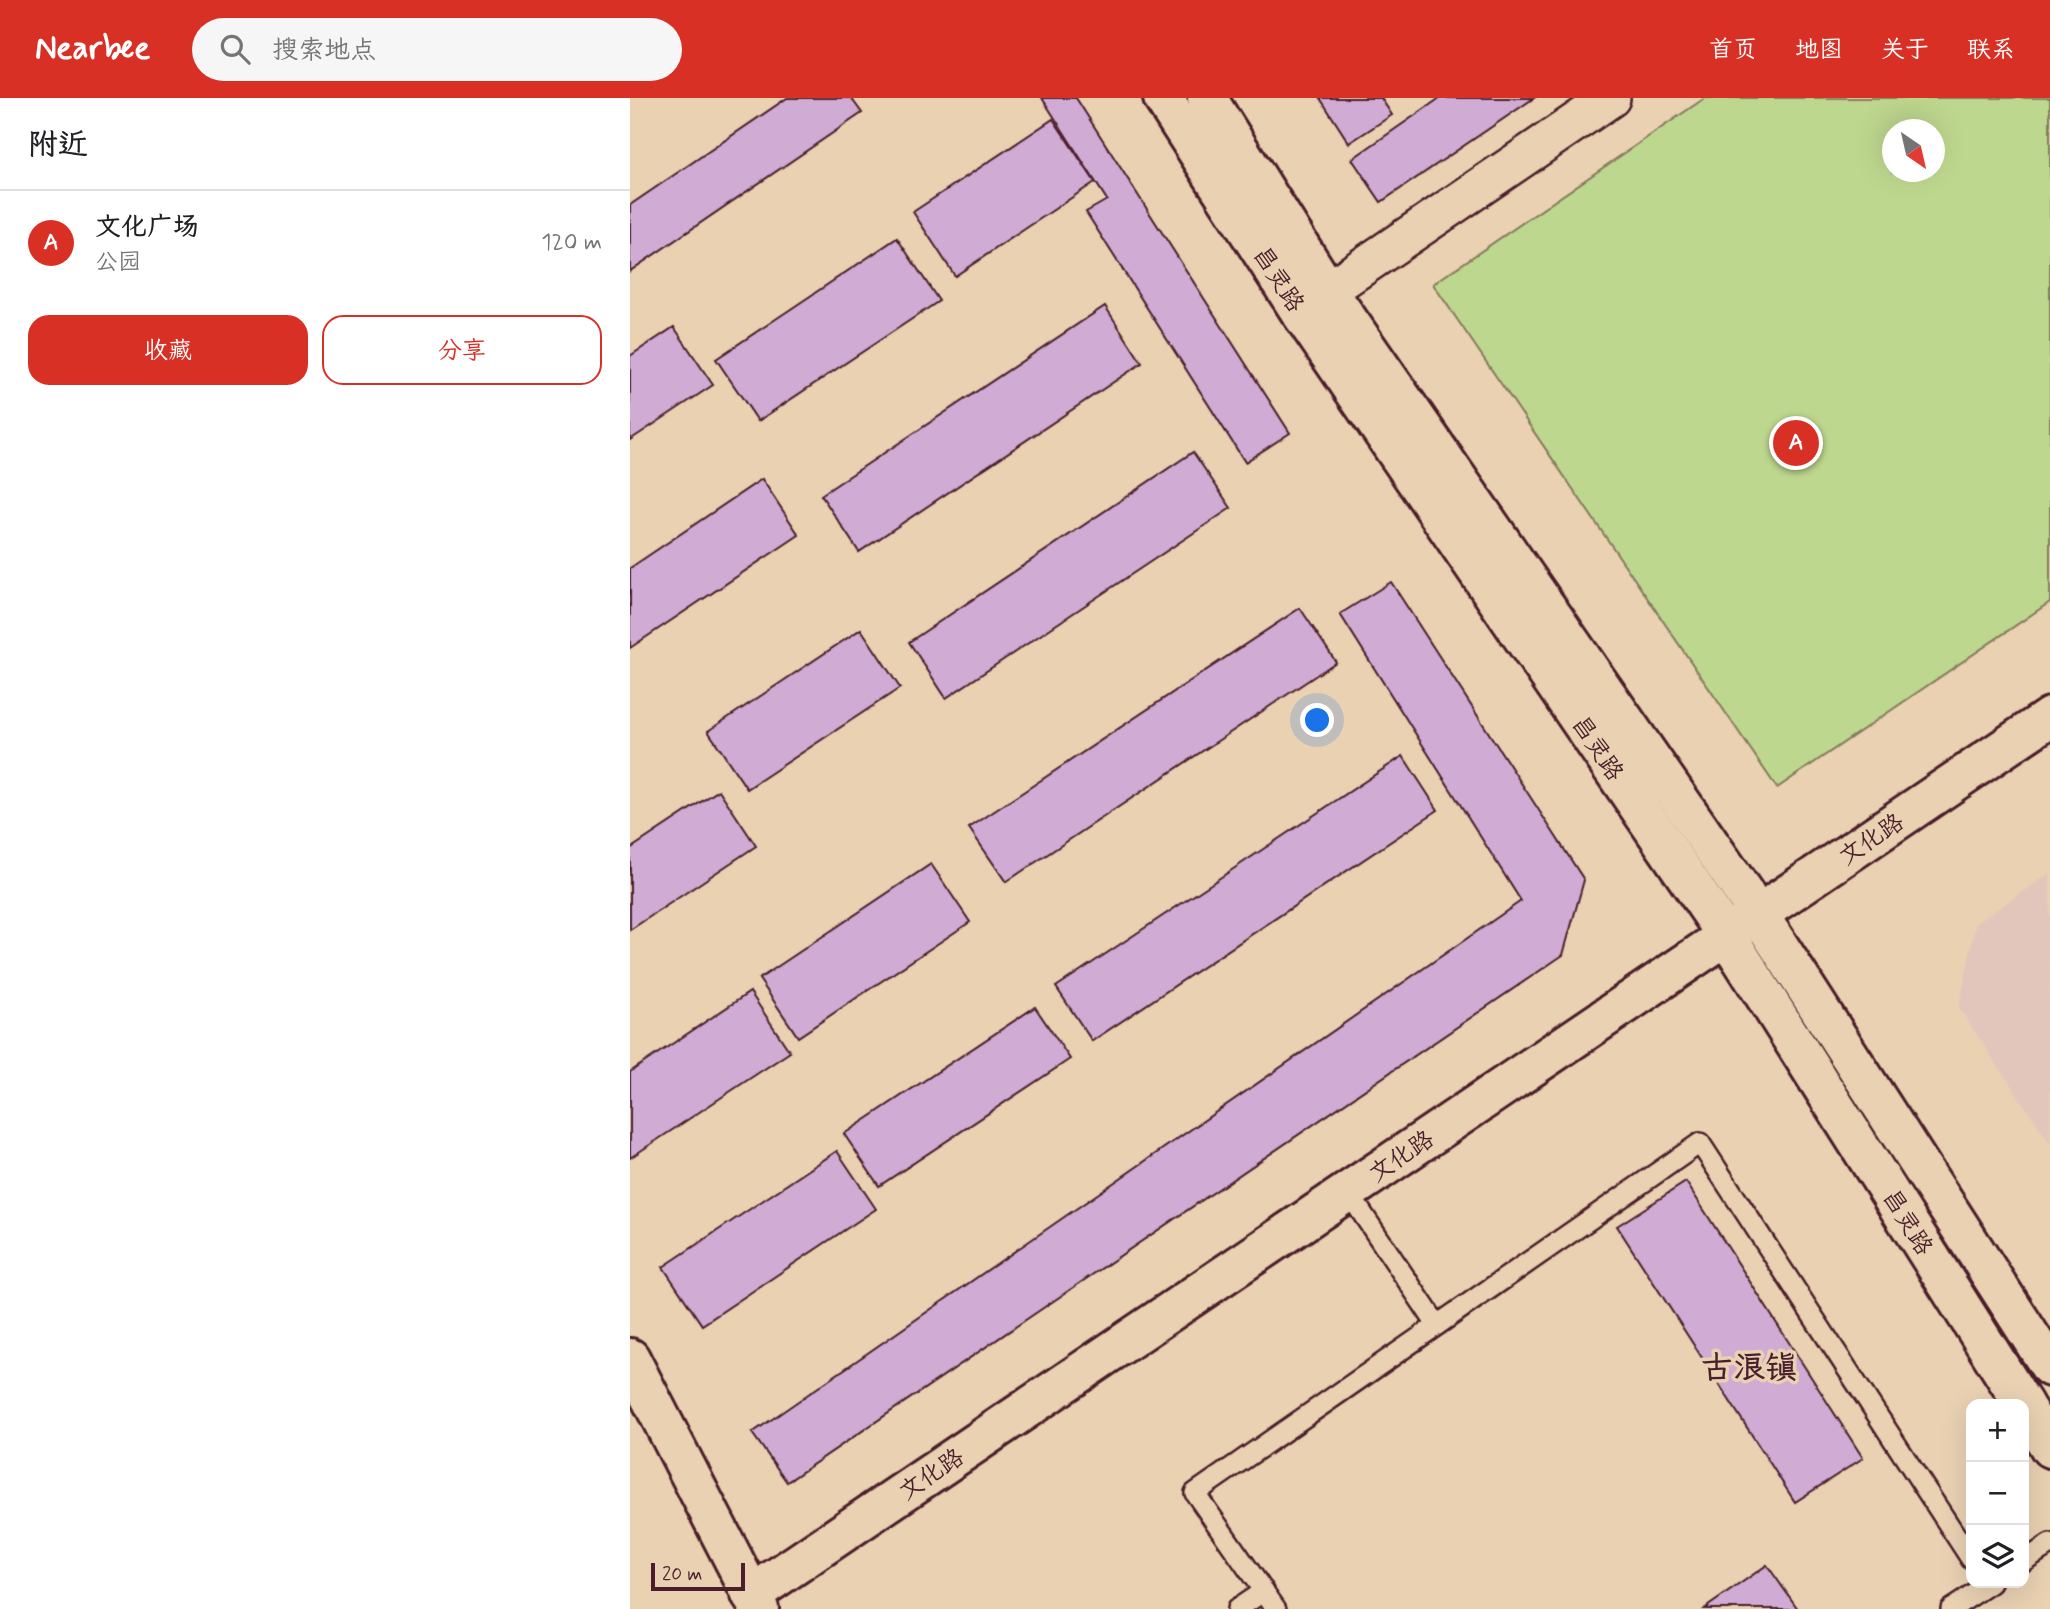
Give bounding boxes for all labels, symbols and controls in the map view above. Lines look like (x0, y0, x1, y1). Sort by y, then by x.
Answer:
search box (192, 18, 682, 81)
text: Nearbee (35, 27, 150, 71)
icon: search (216, 30, 254, 68)
text: 搜索地点 (272, 34, 376, 68)
text: 首页 (1709, 35, 1757, 66)
text: 地图 (1795, 35, 1843, 66)
text: 关于 (1881, 35, 1929, 66)
text: 联系 (1967, 35, 2015, 66)
north arrow (1882, 119, 1945, 182)
text: 附近 (28, 126, 88, 165)
text: 文化广场 (95, 211, 199, 245)
text: A (43, 228, 59, 258)
text: 120 m (541, 228, 602, 258)
street label: 昌灵路 (1245, 241, 1310, 318)
text: 公园 (95, 248, 141, 278)
button: 收藏 (28, 315, 308, 385)
button: 分享 (322, 315, 602, 385)
pin: A (1773, 417, 1819, 469)
your location (1300, 703, 1334, 737)
street label: 昌灵路 (1564, 710, 1630, 787)
street label: 文化路 (1833, 807, 1910, 873)
street label: 文化路 (1363, 1124, 1440, 1190)
street label: 昌灵路 (1875, 1184, 1939, 1262)
district label: 古浪镇 (1701, 1348, 1797, 1390)
map controls (1966, 1399, 2029, 1588)
button: + (1966, 1399, 2029, 1462)
street label: 文化路 (893, 1442, 970, 1508)
button: − (1966, 1462, 2029, 1525)
button: layers (1966, 1525, 2029, 1588)
scale bar (651, 1560, 746, 1592)
text: 20 m (662, 1562, 702, 1587)

